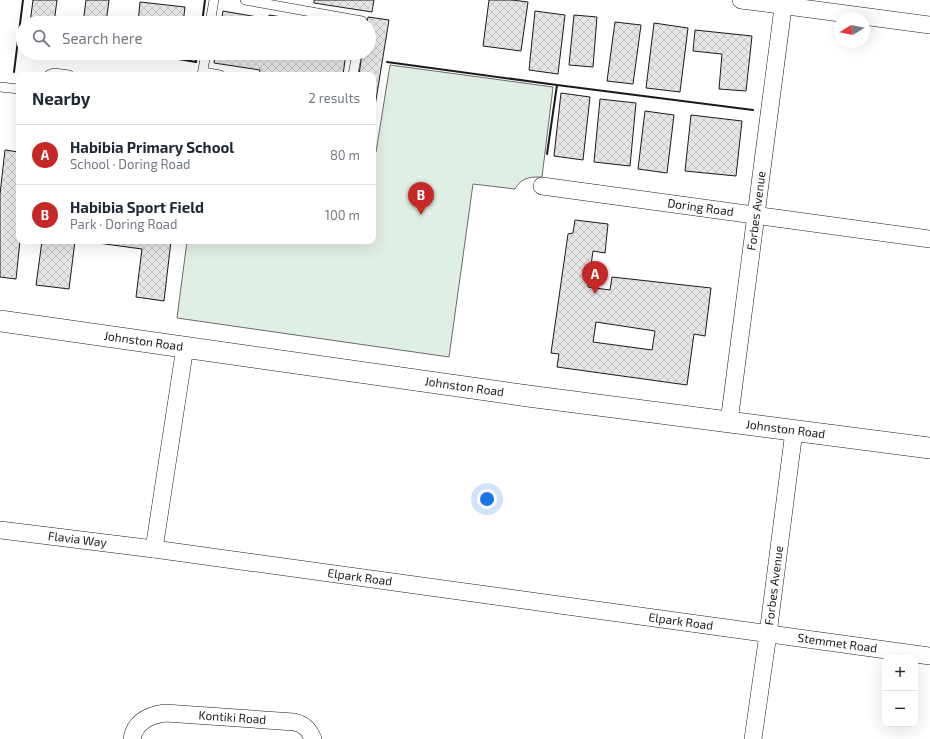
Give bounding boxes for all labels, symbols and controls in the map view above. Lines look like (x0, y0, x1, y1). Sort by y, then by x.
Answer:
north arrow (834, 12, 870, 48)
search box (16, 16, 376, 60)
icon: search (30, 27, 52, 49)
text: Search here (62, 29, 143, 47)
text: Nearby (32, 88, 90, 108)
text: 2 results (308, 90, 360, 106)
text: Habibia Primary School (70, 138, 234, 156)
text: A (41, 147, 49, 163)
text: 80 m (330, 147, 360, 163)
text: School · Doring Road (70, 156, 190, 172)
street label: Forbes Avenue (743, 170, 768, 251)
pin: B (408, 182, 434, 215)
street label: Doring Road (667, 195, 735, 218)
text: Habibia Sport Field (70, 198, 204, 216)
text: B (41, 207, 49, 223)
text: 100 m (325, 207, 360, 223)
text: Park · Doring Road (70, 216, 177, 232)
pin: A (582, 261, 608, 294)
street label: Johnston Road (103, 328, 184, 353)
street label: Johnston Road (424, 373, 505, 399)
street label: Johnston Road (745, 416, 826, 440)
your location (477, 489, 497, 509)
street label: Flavia Way (47, 528, 108, 549)
street label: Forbes Avenue (761, 545, 785, 626)
street label: Elpark Road (327, 565, 393, 588)
street label: Elpark Road (648, 609, 714, 632)
street label: Stemmet Road (797, 630, 878, 655)
map controls (882, 655, 918, 727)
button: + (882, 655, 918, 691)
button: − (882, 691, 918, 727)
street label: Kontiki Road (198, 707, 267, 726)

